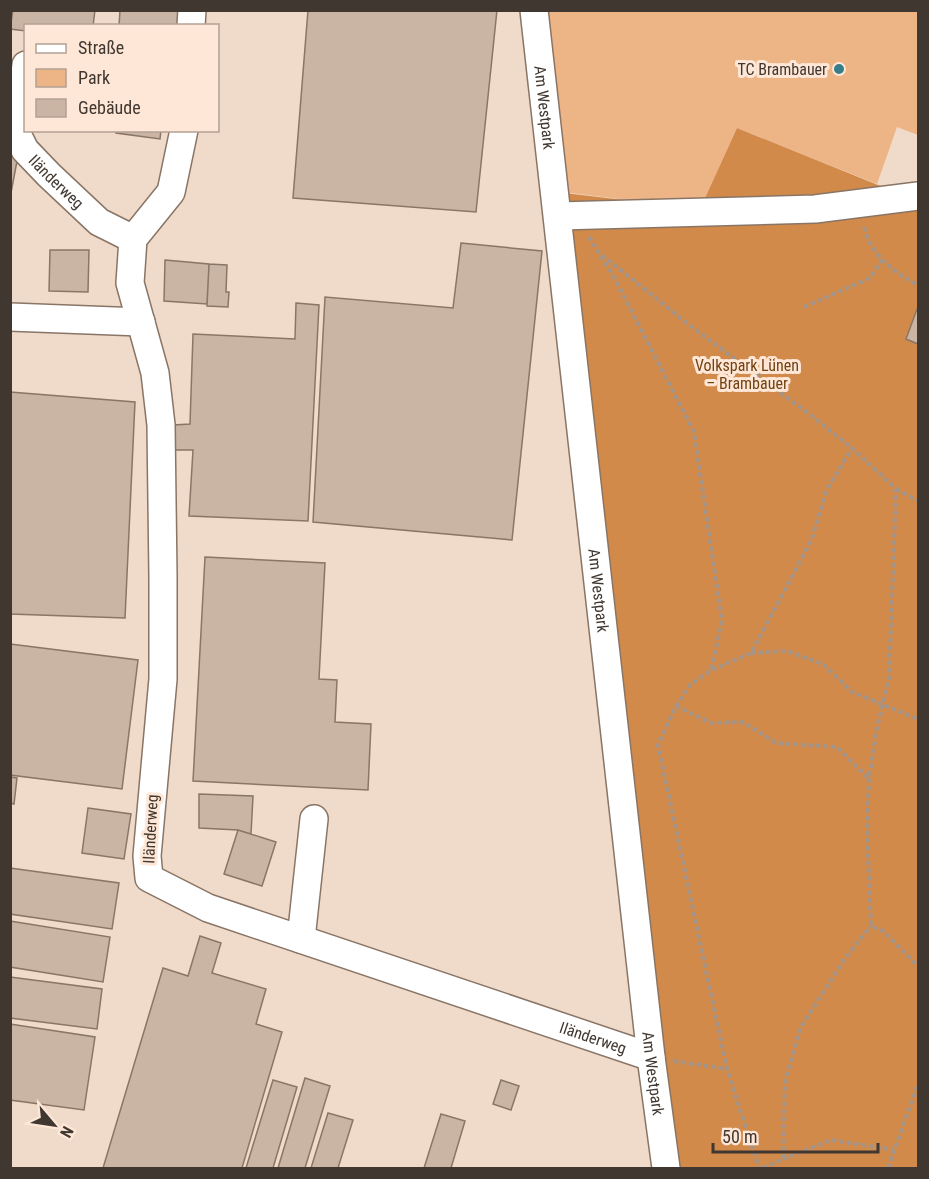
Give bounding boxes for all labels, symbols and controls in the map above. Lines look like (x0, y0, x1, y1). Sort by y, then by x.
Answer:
legend (24, 24, 219, 132)
text: Straße (78, 37, 124, 58)
place label: TC Brambauer (737, 60, 827, 79)
marker: TC Brambauer (832, 62, 846, 76)
street label: Am Westpark (530, 65, 559, 151)
text: Park (78, 67, 110, 88)
text: Gebäude (78, 97, 141, 118)
street label: Iländerweg (25, 151, 88, 213)
park label: Volkspark Lünen – Brambauer (695, 356, 799, 393)
street label: Am Westpark (584, 548, 613, 634)
street label: Iländerweg (139, 794, 162, 864)
street label: Iländerweg (557, 1018, 629, 1058)
street label: Am Westpark (638, 1031, 668, 1117)
north arrow (24, 1095, 84, 1155)
scale bar (713, 1116, 878, 1154)
text: N (56, 1123, 77, 1141)
text: 50 m (722, 1126, 757, 1147)

